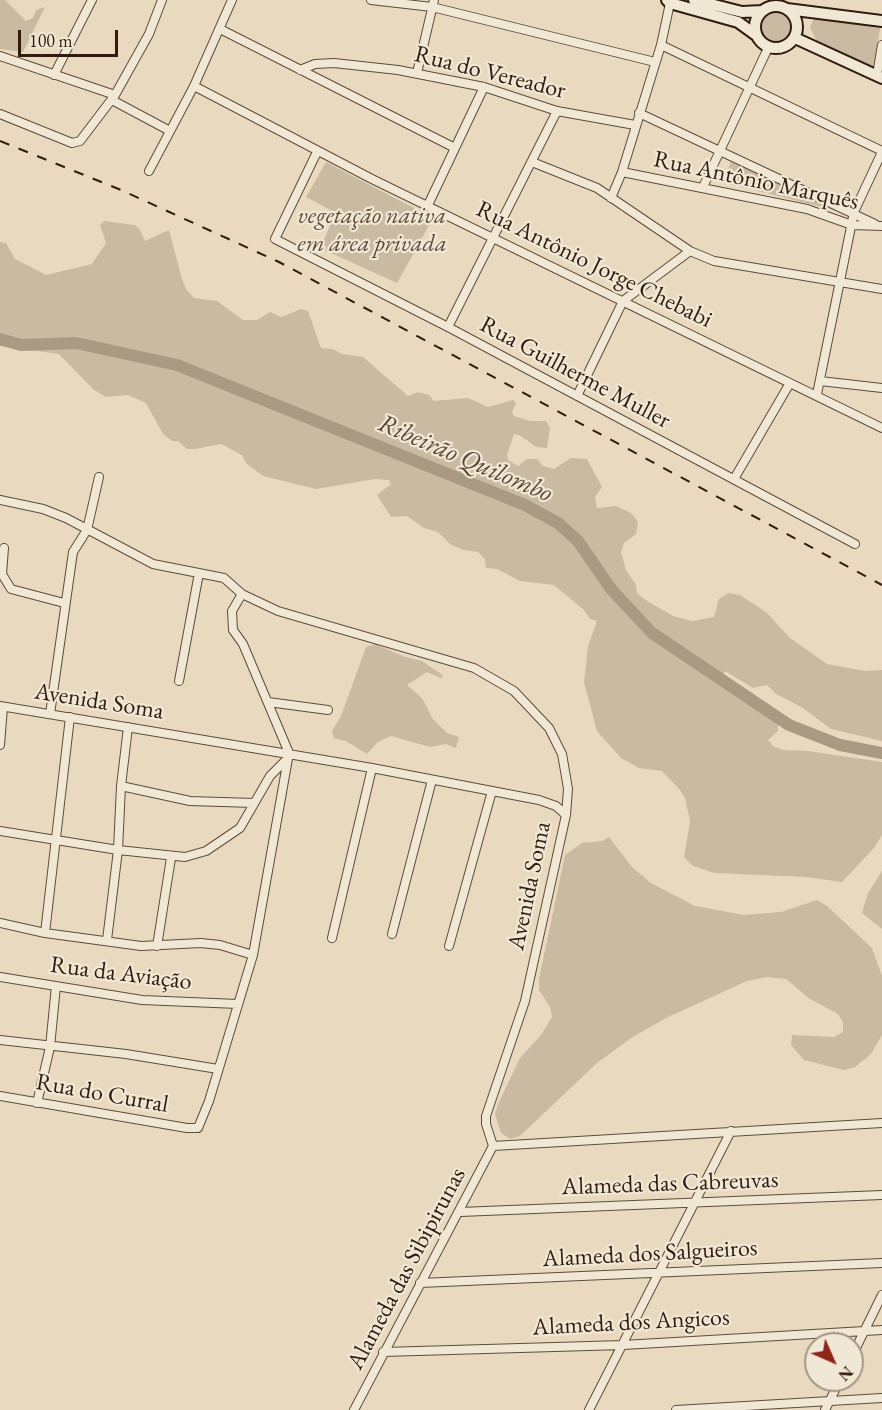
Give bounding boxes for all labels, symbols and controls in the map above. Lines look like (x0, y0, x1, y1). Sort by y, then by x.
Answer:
scale bar (21, 18, 122, 56)
text: 100 m (29, 29, 73, 52)
street label: Rua do Vereador (411, 40, 569, 106)
street label: Rua Antônio Marquês (651, 145, 861, 217)
street label: Rua Antônio Jorge Chebabi (471, 195, 717, 335)
park label: vegetação nativa em área privada (297, 202, 447, 258)
street label: Rua Guilherme Muller (475, 311, 675, 435)
water label: Ribeirão Quilombo (373, 408, 557, 510)
street label: Avenida Soma (32, 678, 166, 726)
street label: Avenida Soma (502, 819, 558, 953)
street label: Rua da Aviação (49, 951, 193, 997)
street label: Rua do Curral (34, 1068, 170, 1120)
street label: Alameda das Sibipirunas (342, 1163, 472, 1375)
street label: Alameda das Cabreuvas (561, 1166, 779, 1202)
street label: Alameda dos Salgueiros (542, 1234, 758, 1274)
street label: Alameda dos Angicos (532, 1303, 730, 1343)
north arrow (804, 1332, 864, 1392)
text: N (834, 1362, 858, 1386)

